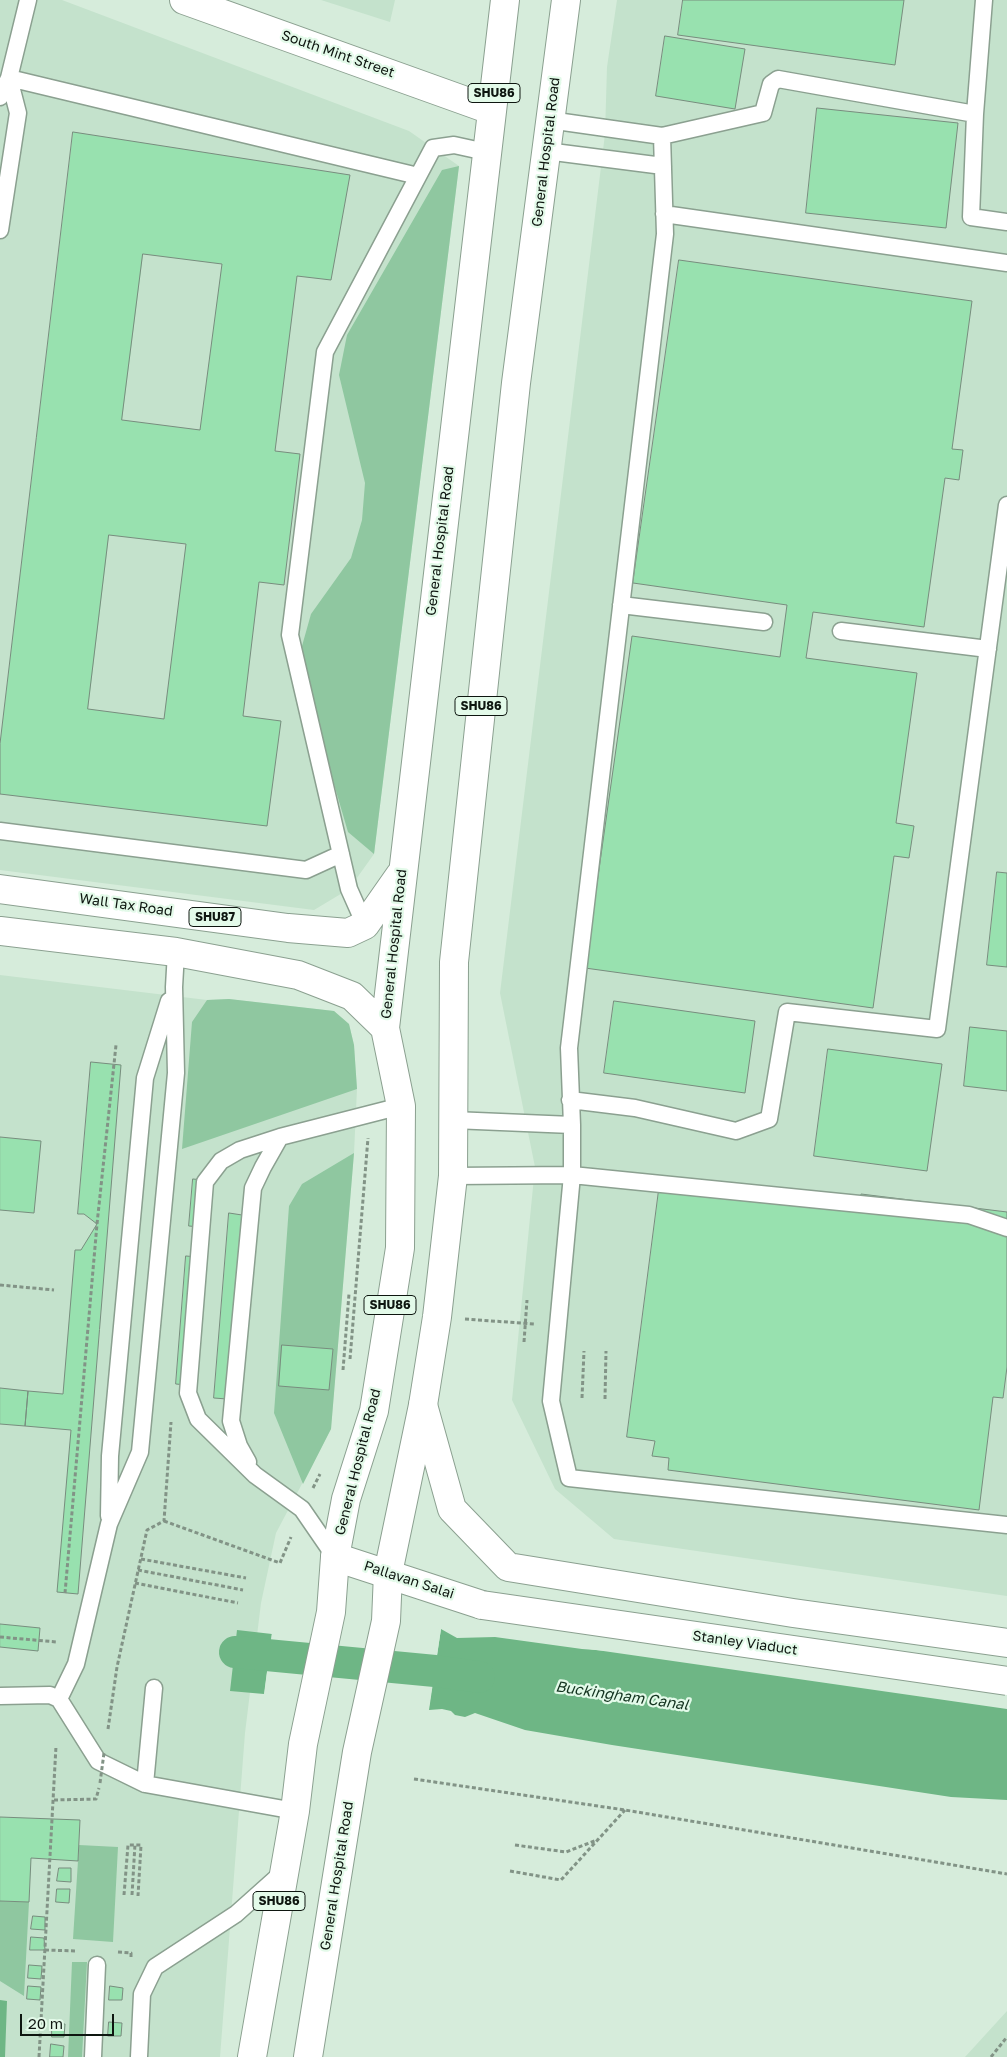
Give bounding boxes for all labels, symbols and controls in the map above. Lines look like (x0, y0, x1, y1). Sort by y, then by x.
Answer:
street label: South Mint Street (279, 27, 397, 81)
street label: General Hospital Road (528, 76, 564, 228)
road number: SHU86 (468, 84, 520, 102)
street label: General Hospital Road (422, 465, 458, 617)
road number: SHU86 (455, 696, 507, 716)
street label: General Hospital Road (378, 868, 410, 1020)
street label: Wall Tax Road (78, 890, 174, 920)
road number: SHU87 (189, 908, 241, 926)
road number: SHU86 (364, 1296, 416, 1314)
street label: General Hospital Road (332, 1387, 384, 1537)
street label: Pallavan Salai (362, 1557, 456, 1603)
street label: Stanley Viaduct (692, 1627, 798, 1659)
water label: Buckingham Canal (554, 1678, 690, 1714)
street label: General Hospital Road (317, 1800, 357, 1952)
road number: SHU86 (253, 1892, 305, 1910)
scale bar (22, 2004, 116, 2036)
text: 20 m (28, 2014, 63, 2032)

